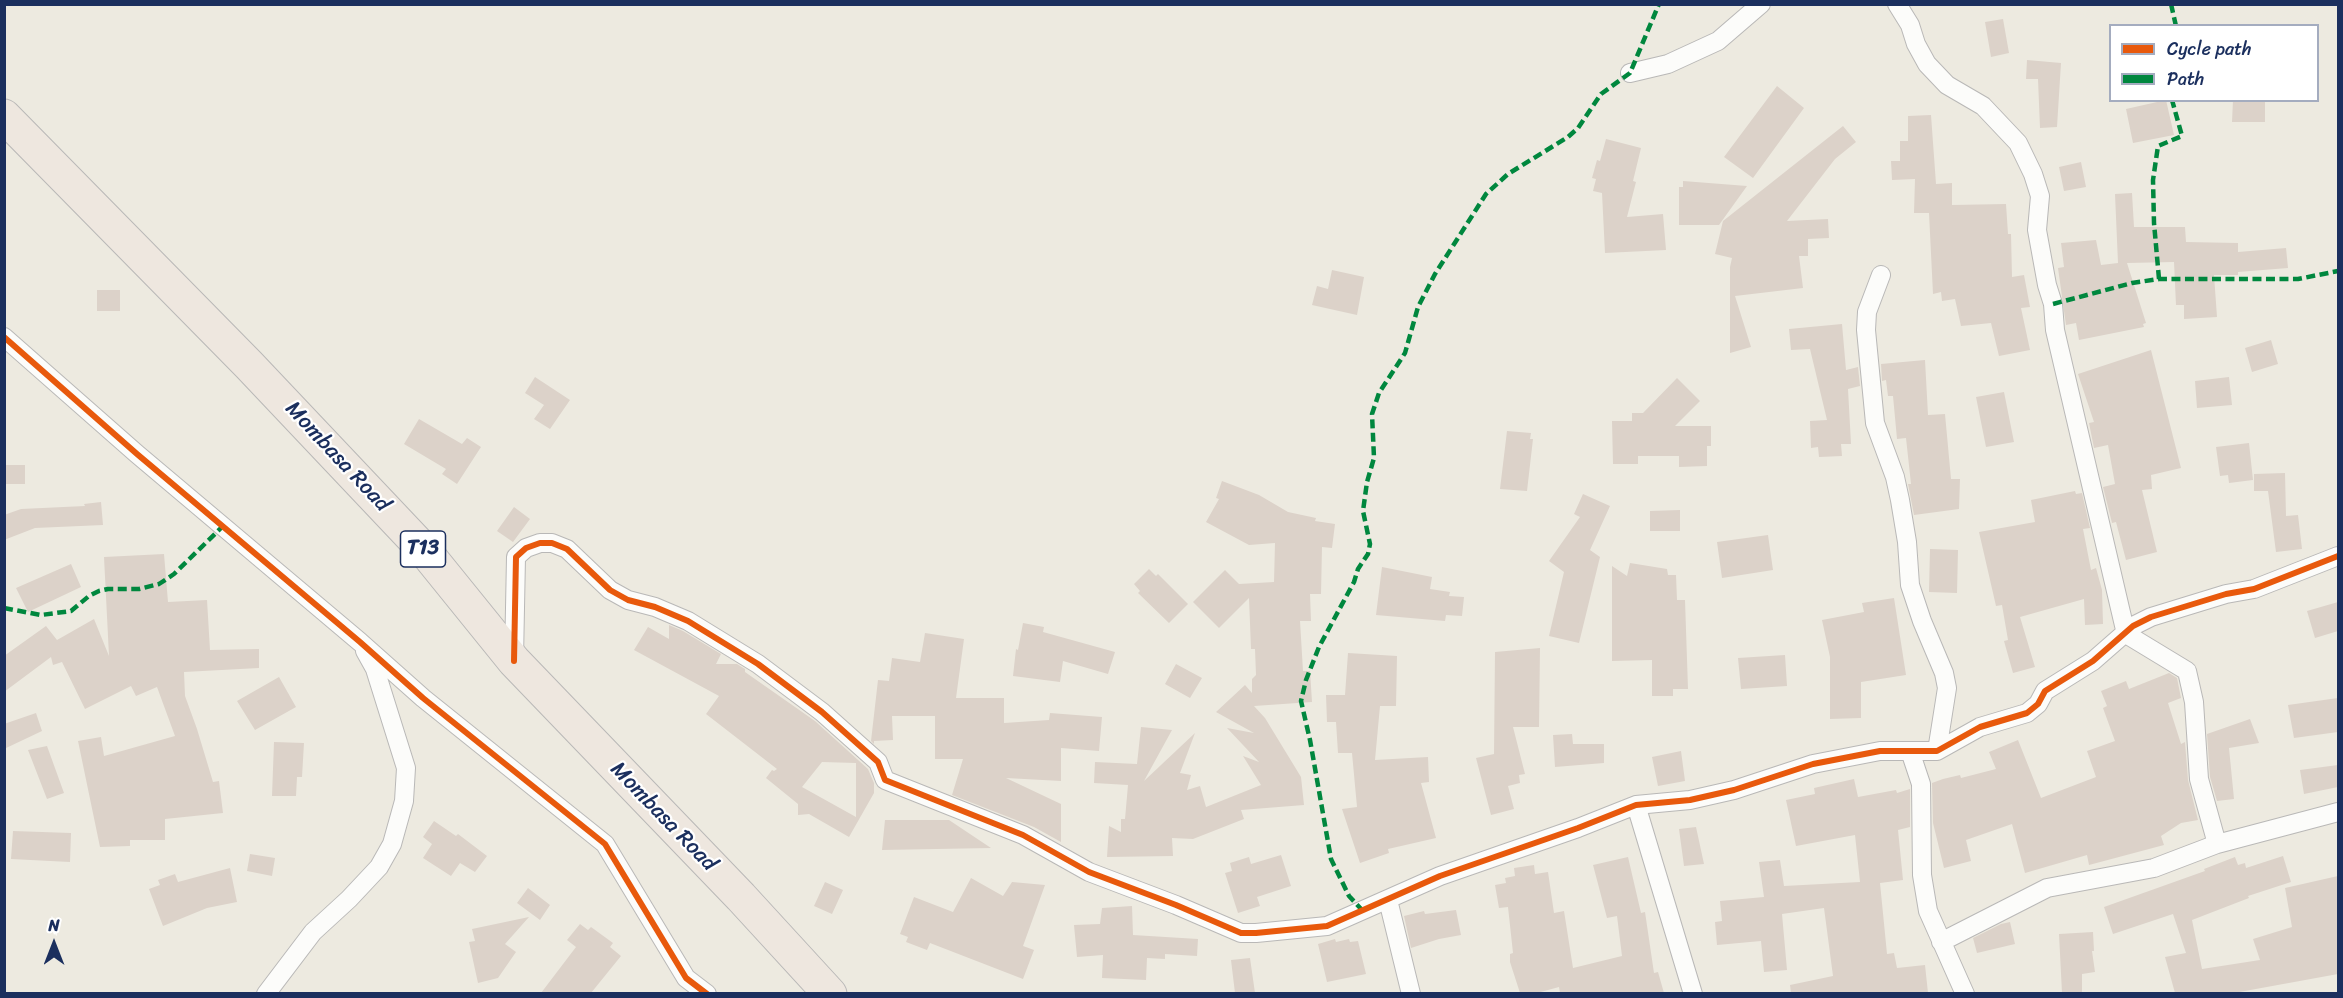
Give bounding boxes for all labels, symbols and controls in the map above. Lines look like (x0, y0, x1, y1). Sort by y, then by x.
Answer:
legend (2109, 24, 2319, 102)
text: Cycle path (2167, 33, 2251, 65)
text: Path (2167, 63, 2204, 95)
street label: Mombasa Road (279, 396, 395, 518)
road number: T13 (400, 531, 446, 567)
street label: Mombasa Road (604, 757, 722, 877)
text: N (48, 911, 60, 940)
north arrow (24, 914, 84, 974)

